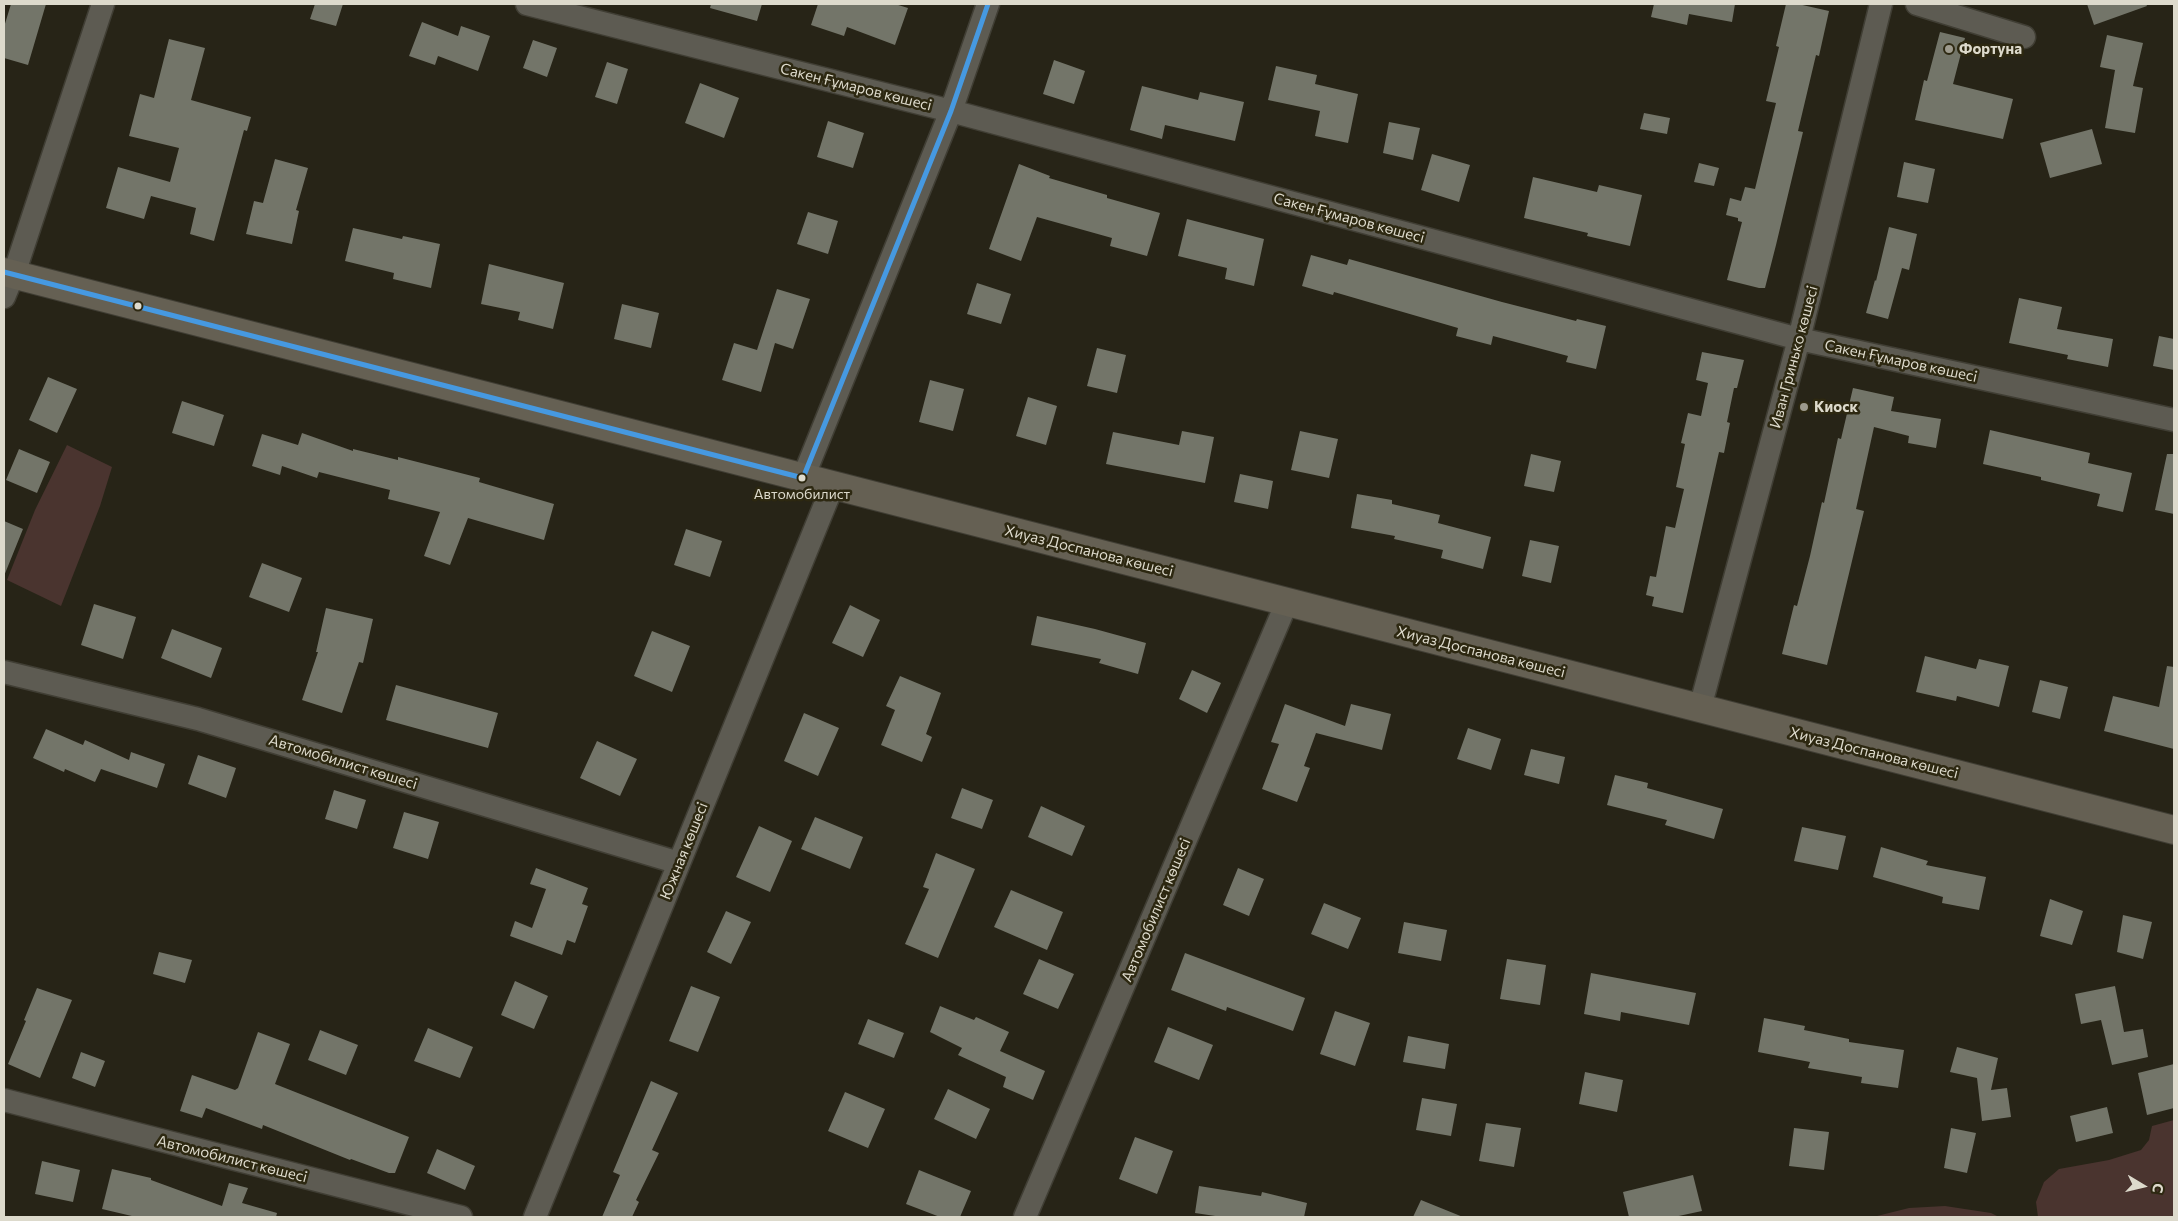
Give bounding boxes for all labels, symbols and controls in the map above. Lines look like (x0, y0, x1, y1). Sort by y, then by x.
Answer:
place label: Фортуна (1959, 40, 2022, 58)
marker: Фортуна (1943, 43, 1955, 55)
street label: Сакен Ғұмаров көшесі (778, 59, 934, 115)
street label: Сакен Ғұмаров көшесі (1272, 189, 1426, 247)
street label: Иван Гринько көшесі (1766, 284, 1822, 430)
unlabelled marker (133, 301, 143, 311)
street label: Сакен Ғұмаров көшесі (1823, 336, 1979, 386)
place label: Киоск (1814, 398, 1858, 416)
marker: Киоск (1798, 401, 1810, 413)
marker: Автомобилист (797, 473, 807, 483)
place label: Автомобилист (754, 486, 850, 502)
street label: Хиуаз Доспанова көшесі (1003, 521, 1175, 581)
street label: Хиуаз Доспанова көшесі (1395, 622, 1567, 682)
street label: Хиуаз Доспанова көшесі (1788, 723, 1960, 783)
street label: Автомобилист көшесі (267, 731, 419, 793)
street label: Южная көшесі (656, 800, 712, 902)
street label: Автомобилист көшесі (1118, 835, 1194, 985)
street label: Автомобилист көшесі (155, 1132, 309, 1186)
north arrow (2118, 1161, 2168, 1211)
text: С (2149, 1182, 2167, 1194)

